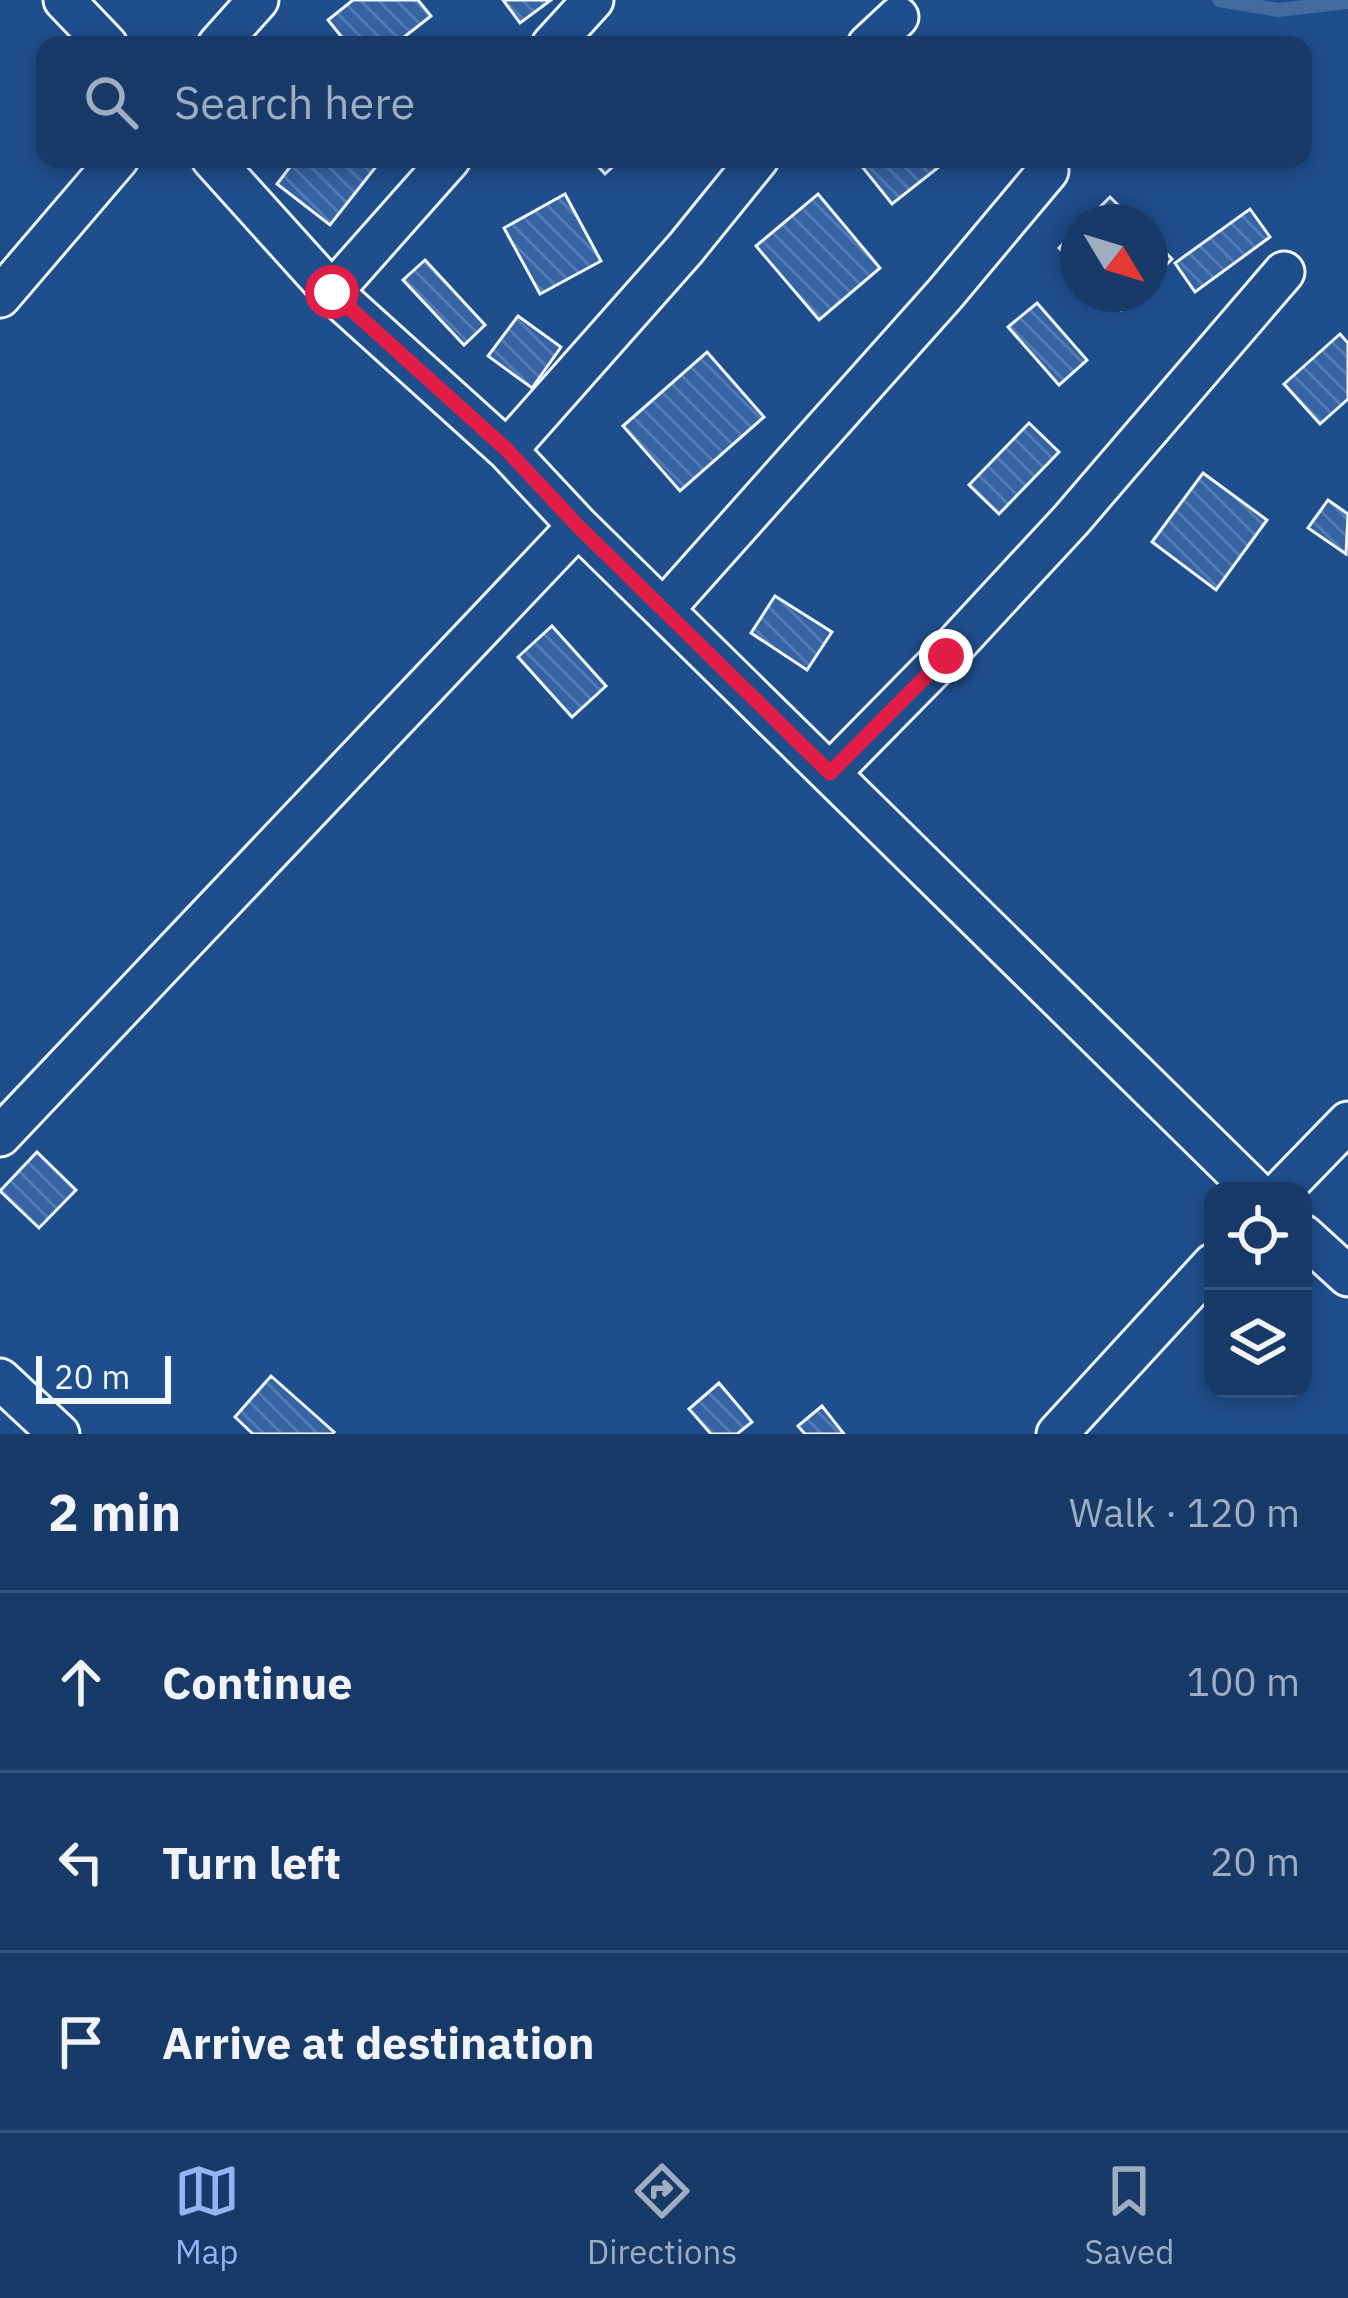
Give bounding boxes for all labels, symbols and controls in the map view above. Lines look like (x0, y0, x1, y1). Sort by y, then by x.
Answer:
search box (36, 36, 1312, 168)
icon: search (78, 69, 144, 135)
text: Search here (174, 73, 415, 131)
north arrow (1060, 204, 1168, 312)
route start (305, 265, 359, 319)
route end (919, 629, 973, 683)
map controls (1204, 1182, 1312, 1398)
button: locate (1204, 1182, 1312, 1290)
button: layers (1204, 1290, 1312, 1398)
scale bar (36, 1350, 171, 1403)
text: 20 m (54, 1355, 130, 1398)
text: 2 min (48, 1479, 181, 1545)
text: Walk · 120 m (1069, 1487, 1300, 1538)
icon: ahead (48, 1649, 114, 1715)
text: Continue (162, 1653, 353, 1711)
text: 100 m (1187, 1656, 1300, 1707)
icon: left (48, 1829, 114, 1895)
text: Turn left (162, 1833, 341, 1891)
text: 20 m (1210, 1836, 1300, 1887)
icon: arrive (48, 2009, 114, 2075)
text: Arrive at destination (162, 2013, 595, 2071)
tab: Map (174, 2158, 240, 2273)
tab: Directions (587, 2158, 737, 2273)
tab: Saved (1085, 2158, 1174, 2273)

